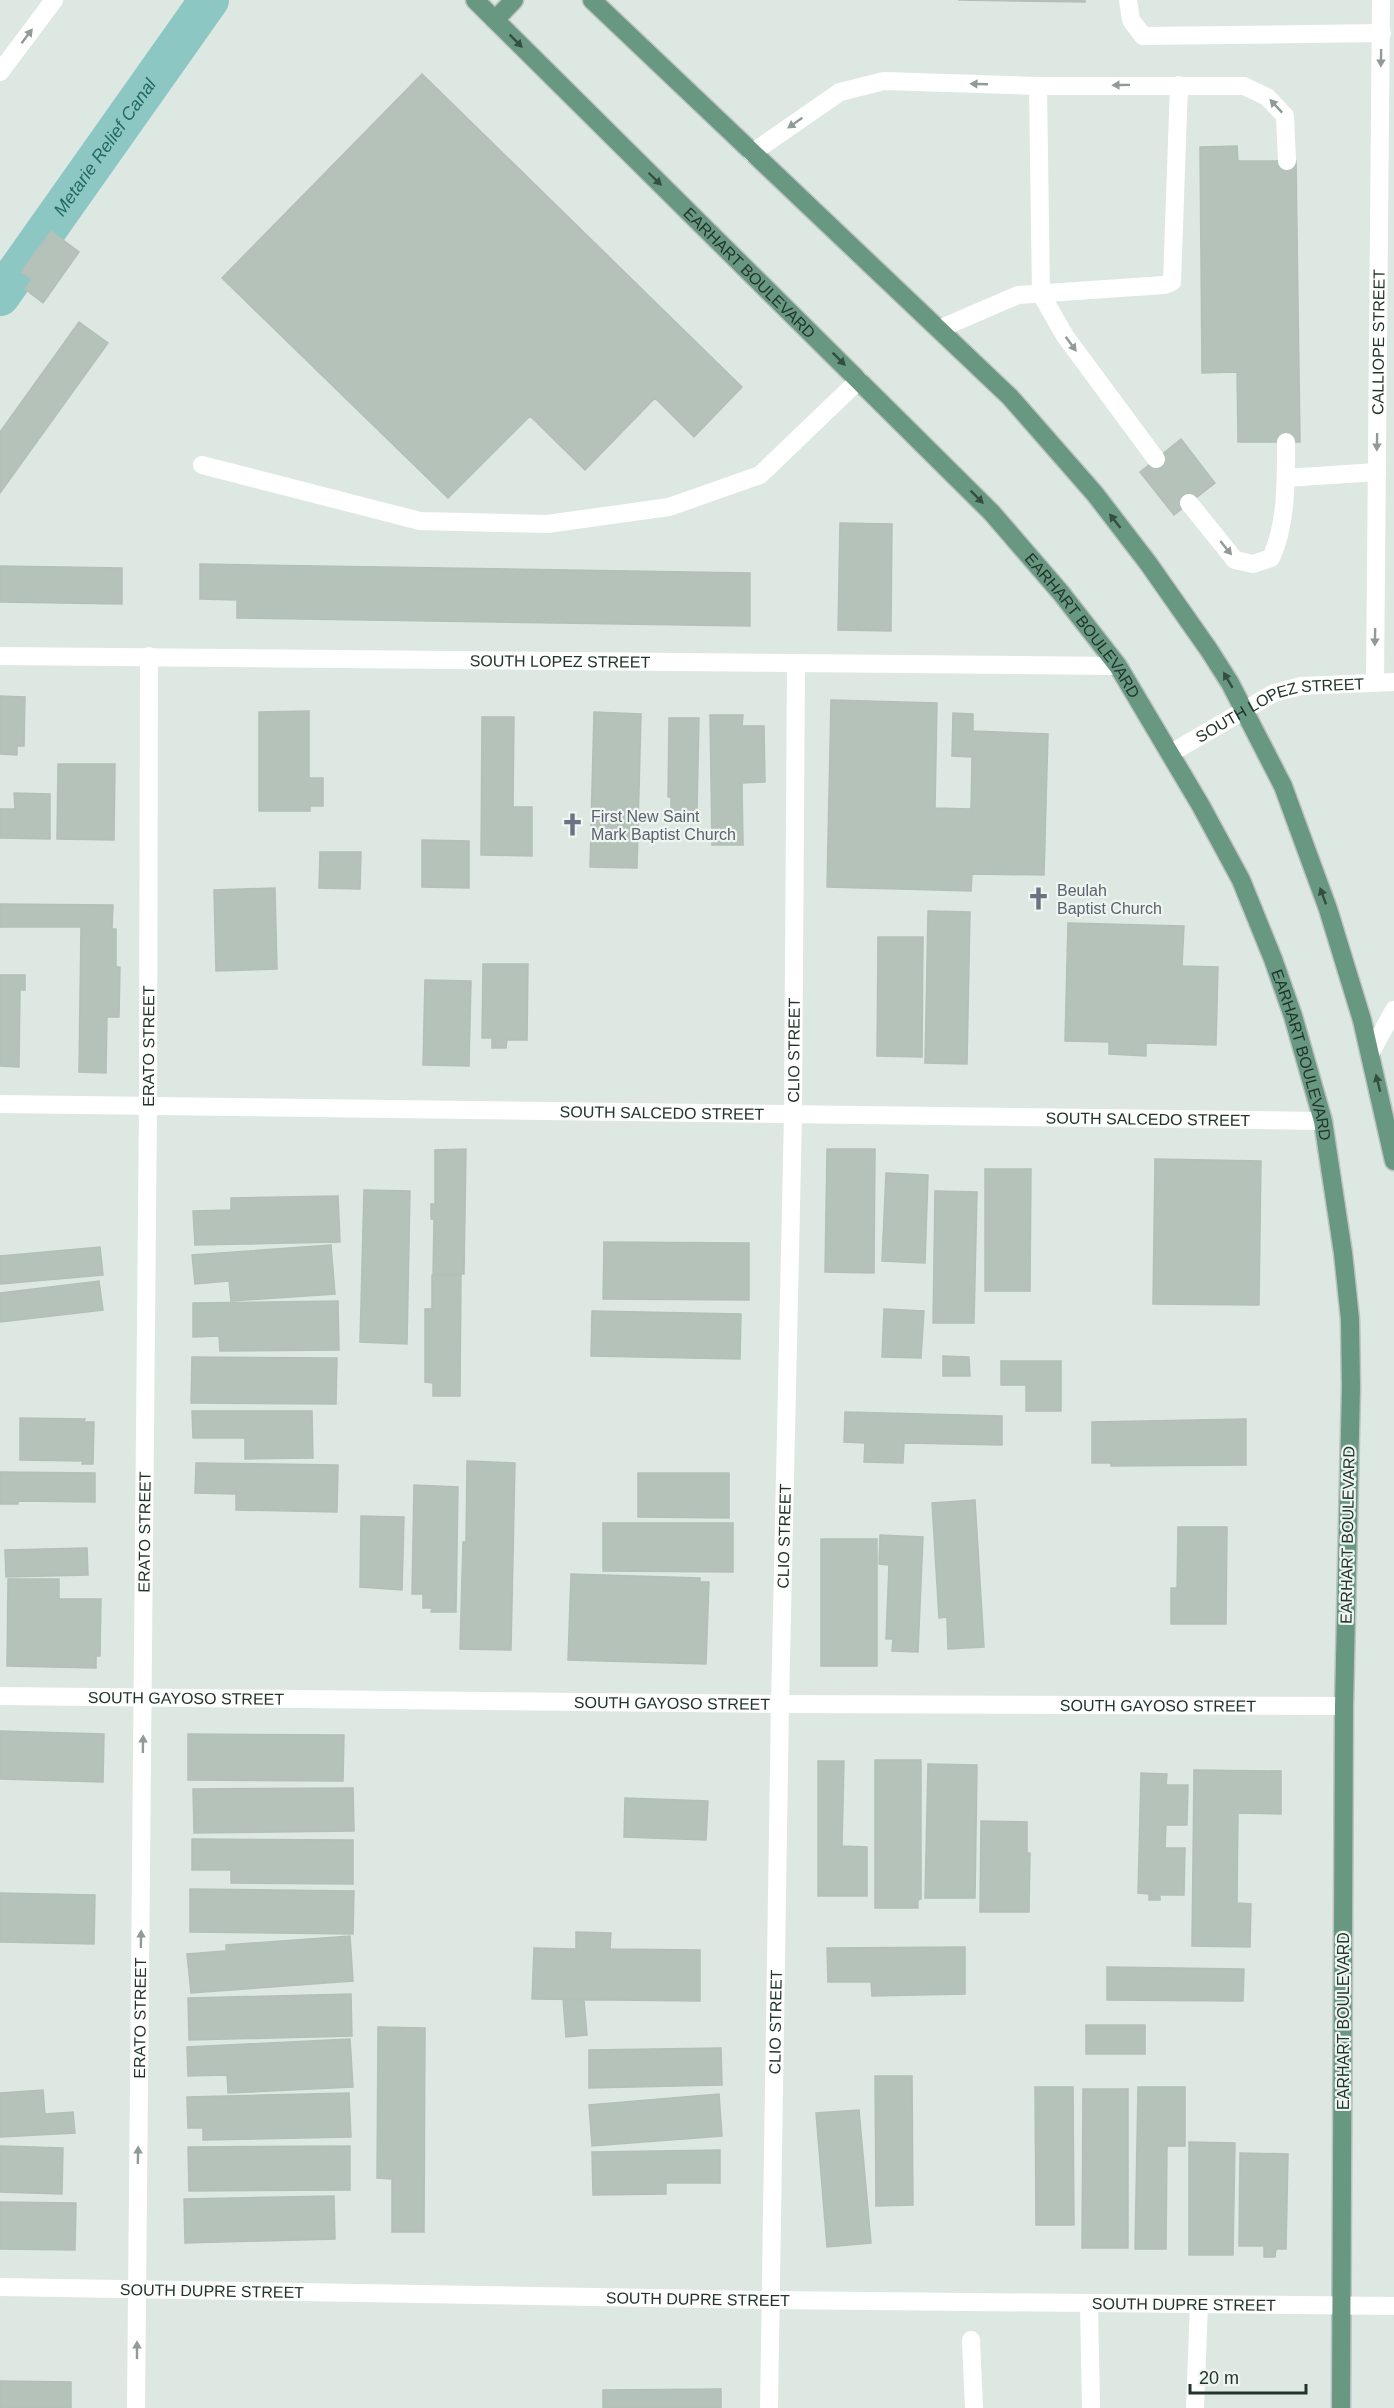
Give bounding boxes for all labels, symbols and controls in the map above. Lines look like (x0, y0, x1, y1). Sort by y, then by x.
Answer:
one-way arrow (21, 28, 33, 44)
one-way arrow (509, 34, 523, 48)
one-way arrow (1376, 49, 1386, 68)
water label: Metarie Relief Canal (50, 74, 161, 220)
one-way arrow (970, 80, 989, 89)
one-way arrow (1111, 80, 1130, 90)
one-way arrow (1269, 99, 1283, 114)
one-way arrow (788, 117, 804, 129)
one-way arrow (647, 172, 662, 186)
street label: EARHART BOULEVARD (680, 204, 818, 342)
street label: CALLIOPE STREET (1369, 269, 1388, 415)
one-way arrow (1065, 335, 1077, 351)
one-way arrow (831, 352, 845, 366)
one-way arrow (1373, 433, 1382, 452)
one-way arrow (969, 490, 983, 504)
one-way arrow (1109, 513, 1121, 528)
one-way arrow (1219, 541, 1231, 556)
street label: EARHART BOULEVARD (1022, 550, 1143, 701)
one-way arrow (1371, 628, 1380, 647)
street label: SOUTH LOPEZ STREET (470, 652, 651, 671)
one-way arrow (1223, 671, 1233, 688)
street label: SOUTH LOPEZ STREET (1193, 675, 1365, 746)
place label: First New Saint Mark Baptist Church (591, 808, 736, 843)
church icon: First New Saint Mark Baptist Church (560, 812, 586, 838)
place label: Beulah Baptist Church (1057, 882, 1162, 917)
church icon: Beulah Baptist Church (1026, 886, 1052, 912)
one-way arrow (1318, 887, 1328, 905)
street label: EARHART BOULEVARD (1268, 967, 1334, 1142)
street label: ERATO STREET (140, 985, 157, 1107)
street label: CLIO STREET (785, 997, 803, 1103)
one-way arrow (1372, 1074, 1382, 1092)
street label: SOUTH SALCEDO STREET (560, 1103, 765, 1123)
street label: SOUTH SALCEDO STREET (1046, 1109, 1251, 1129)
street label: EARHART BOULEVARD (1337, 1446, 1358, 1624)
street label: ERATO STREET (136, 1471, 154, 1593)
street label: CLIO STREET (775, 1483, 794, 1589)
street label: SOUTH GAYOSO STREET (88, 1689, 284, 1708)
street label: SOUTH GAYOSO STREET (574, 1694, 770, 1713)
street label: SOUTH GAYOSO STREET (1060, 1697, 1256, 1715)
one-way arrow (138, 1734, 148, 1753)
one-way arrow (136, 1929, 146, 1948)
street label: EARHART BOULEVARD (1335, 1932, 1352, 2110)
street label: ERATO STREET (131, 1957, 149, 2079)
street label: CLIO STREET (766, 1969, 785, 2075)
one-way arrow (134, 2145, 143, 2164)
street label: SOUTH DUPRE STREET (120, 2281, 304, 2301)
street label: SOUTH DUPRE STREET (606, 2289, 790, 2309)
street label: SOUTH DUPRE STREET (1092, 2295, 1276, 2314)
one-way arrow (132, 2340, 142, 2359)
scale bar (1190, 2357, 1306, 2395)
text: 20 m (1199, 2368, 1239, 2388)

